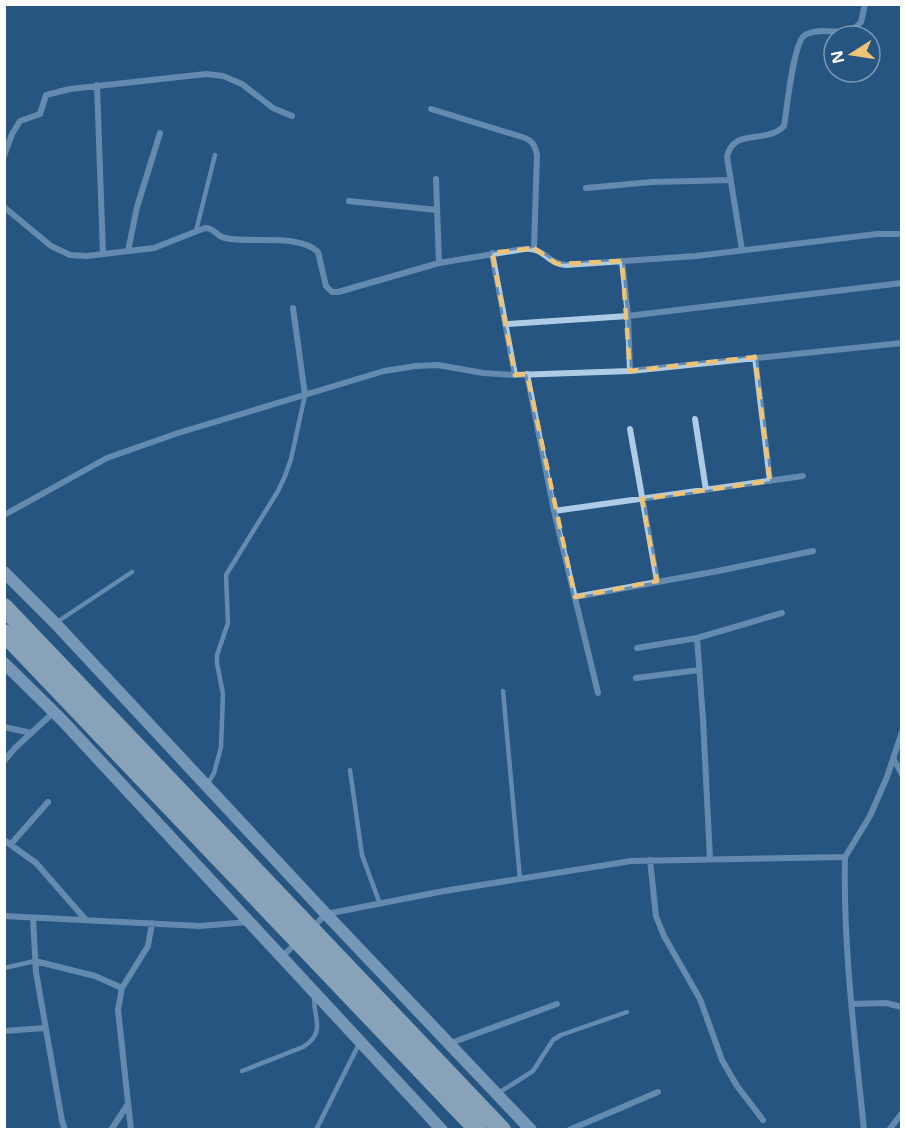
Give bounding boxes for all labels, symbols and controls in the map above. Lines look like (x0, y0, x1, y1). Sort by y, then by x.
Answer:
north arrow (822, 24, 882, 84)
text: N (825, 48, 849, 66)

